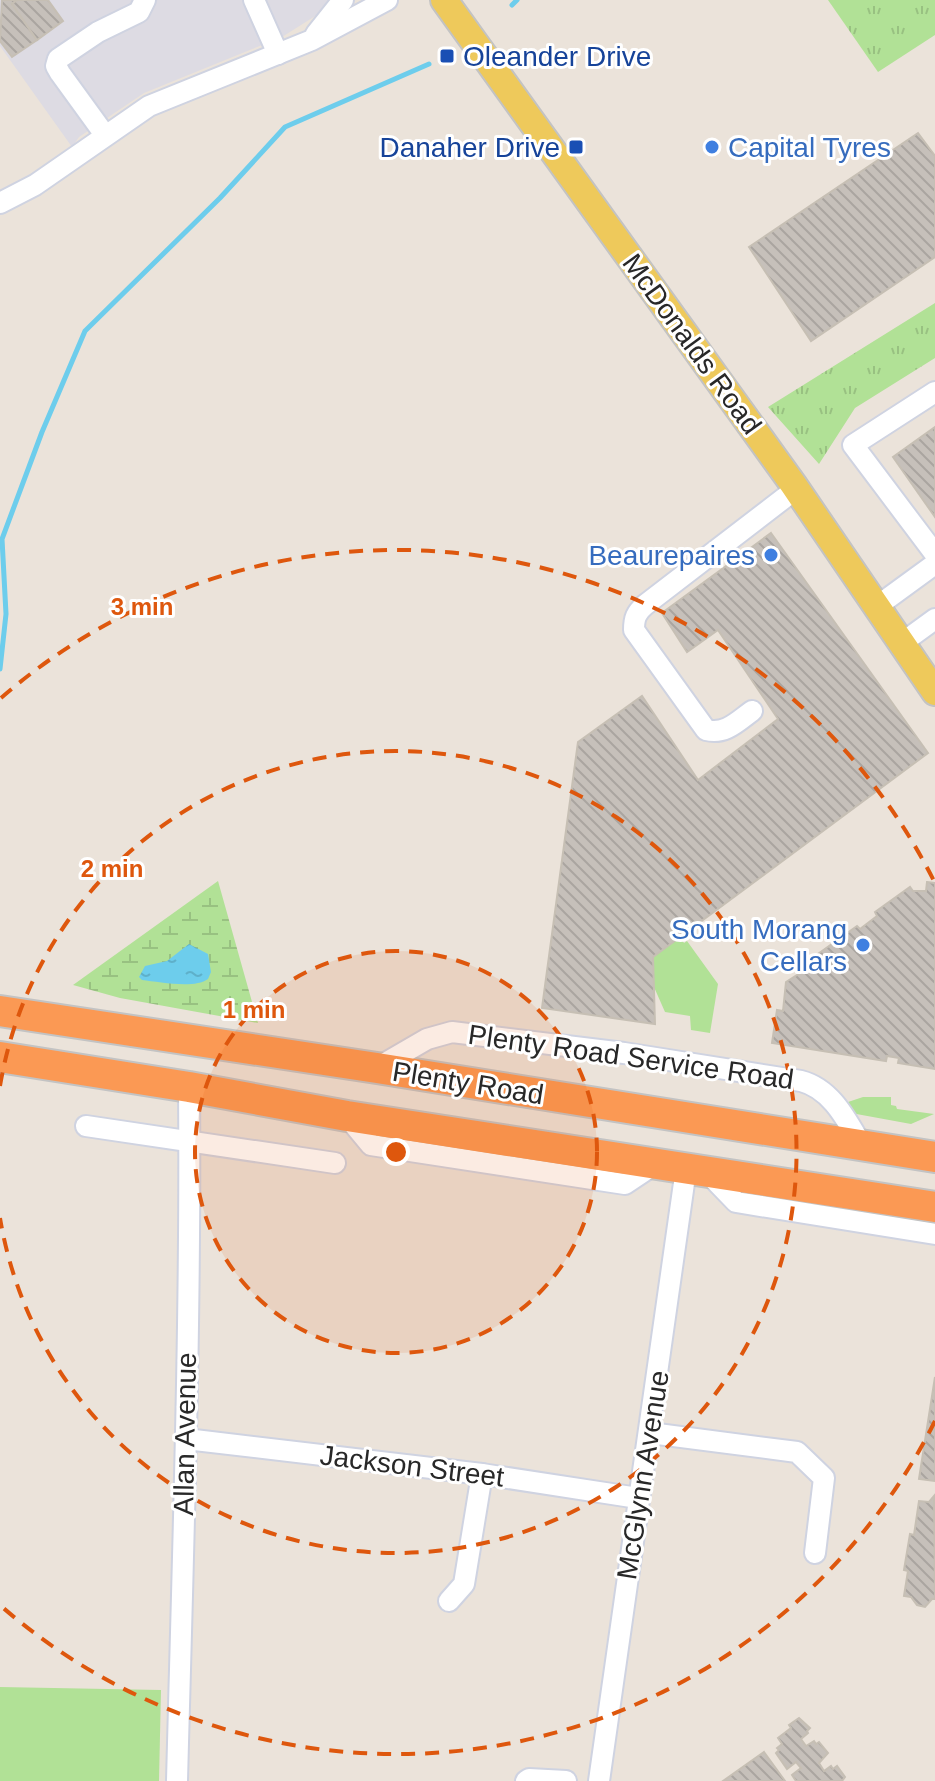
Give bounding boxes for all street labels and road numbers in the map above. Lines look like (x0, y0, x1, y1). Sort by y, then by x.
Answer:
street label: McDonalds Road (616, 248, 768, 440)
street label: Plenty Road Service Road (466, 1018, 796, 1096)
street label: Plenty Road (390, 1054, 546, 1112)
street label: Allan Avenue (168, 1352, 202, 1516)
street label: McGlynn Avenue (611, 1368, 675, 1582)
street label: Jackson Street (318, 1439, 506, 1493)

